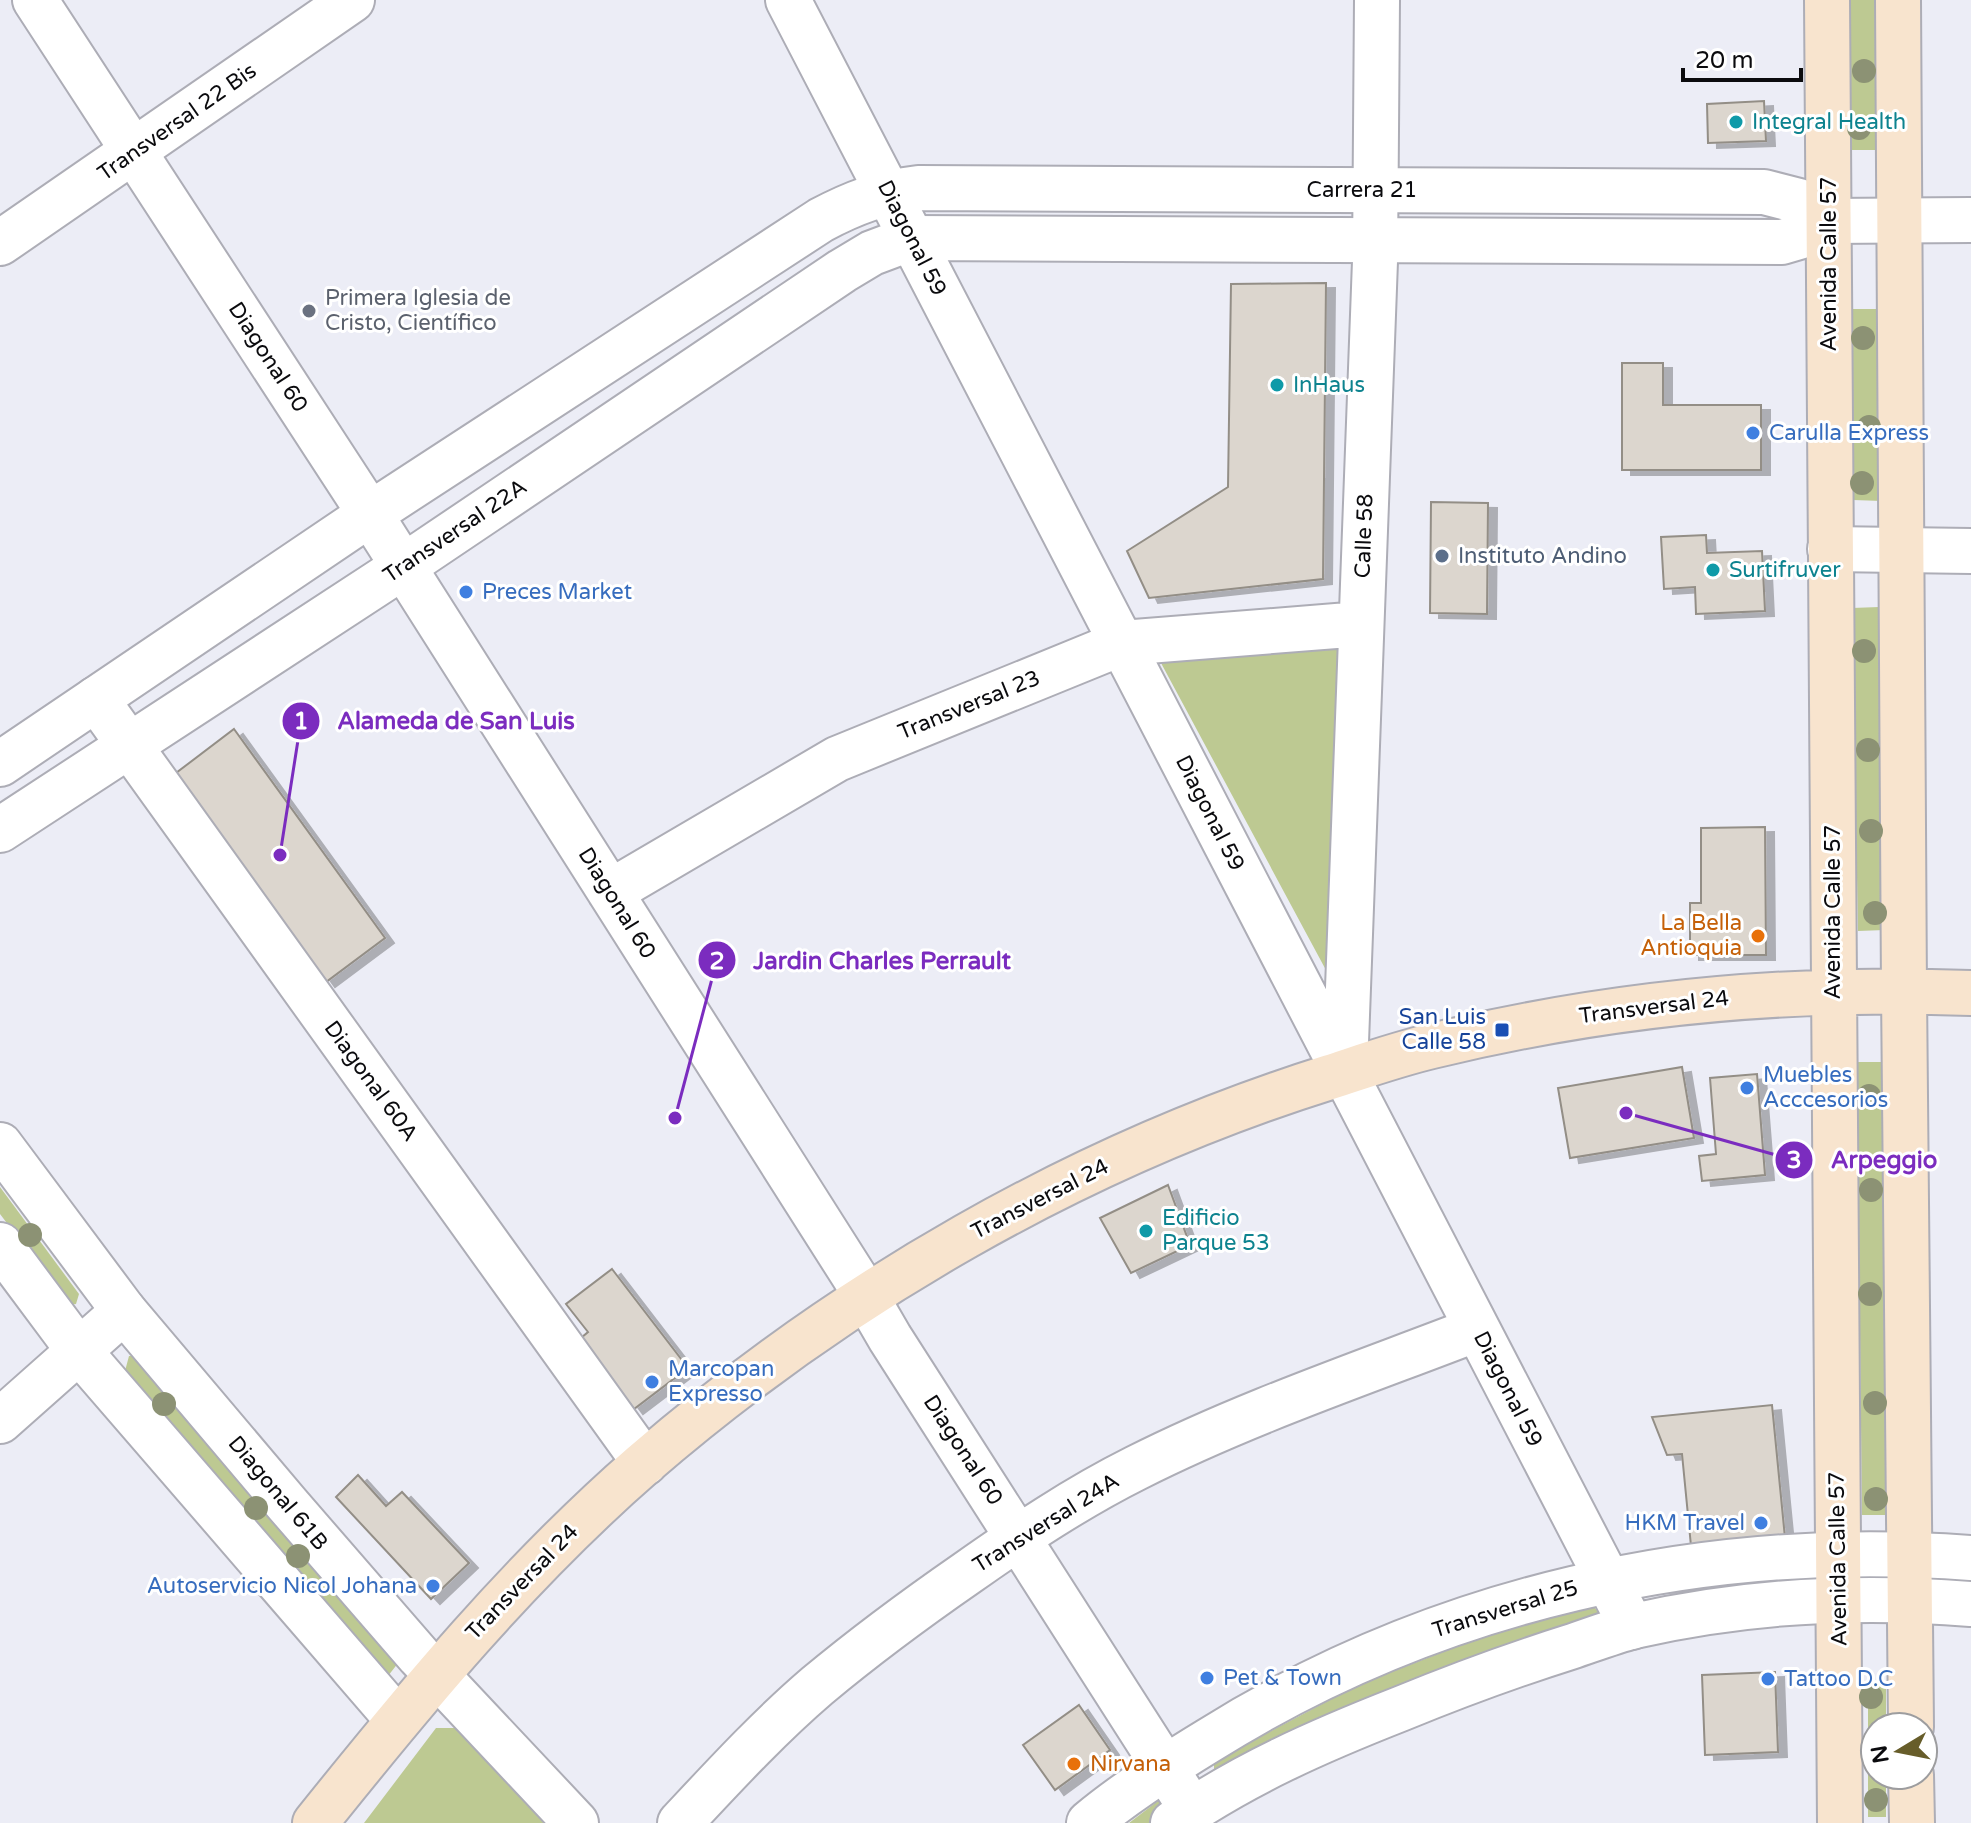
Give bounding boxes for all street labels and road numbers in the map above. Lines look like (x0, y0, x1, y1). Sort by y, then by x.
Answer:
street label: Transversal 22 Bis (93, 58, 261, 186)
street label: Diagonal 59 (872, 176, 952, 300)
street label: Carrera 21 (1307, 177, 1417, 203)
street label: Avenida Calle 57 (1816, 177, 1842, 351)
street label: Diagonal 60 (223, 297, 313, 417)
street label: Transversal 22A (378, 473, 532, 589)
street label: Calle 58 (1350, 493, 1378, 579)
street label: Transversal 23 (894, 665, 1044, 745)
street label: Diagonal 59 (1170, 751, 1250, 875)
street label: Avenida Calle 57 (1820, 825, 1846, 999)
street label: Diagonal 60 (573, 843, 661, 963)
street label: Transversal 24 (1578, 985, 1731, 1029)
street label: Diagonal 60A (319, 1016, 423, 1146)
street label: Transversal 24 (967, 1153, 1113, 1245)
street label: Diagonal 59 (1468, 1327, 1548, 1451)
street label: Diagonal 60 (918, 1390, 1008, 1510)
street label: Diagonal 61B (223, 1431, 333, 1555)
street label: Transversal 24A (968, 1468, 1124, 1578)
street label: Avenida Calle 57 (1823, 1471, 1853, 1647)
street label: Transversal 24 (460, 1519, 584, 1645)
street label: Transversal 25 (1429, 1575, 1581, 1643)

